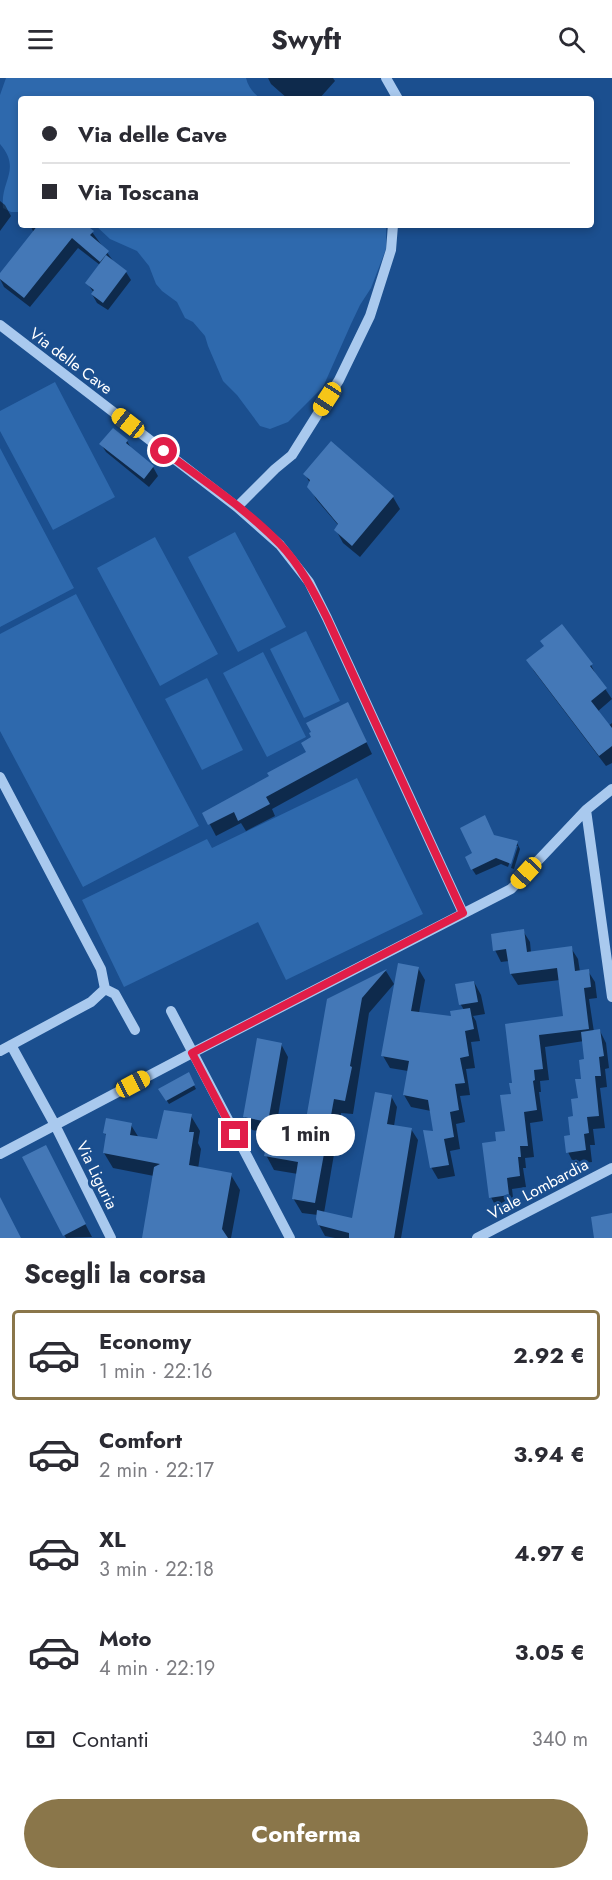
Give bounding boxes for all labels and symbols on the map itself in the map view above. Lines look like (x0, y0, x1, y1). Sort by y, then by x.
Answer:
street label: Via delle Cave (25, 322, 117, 400)
car (310, 379, 344, 419)
car (108, 405, 148, 441)
route start (150, 437, 177, 464)
car (507, 854, 545, 892)
car (113, 1068, 153, 1100)
callout: 1 min (256, 1114, 355, 1156)
route end (221, 1121, 248, 1148)
street label: Via Liguria (71, 1137, 123, 1213)
street label: Viale Lombardia (484, 1153, 592, 1225)

